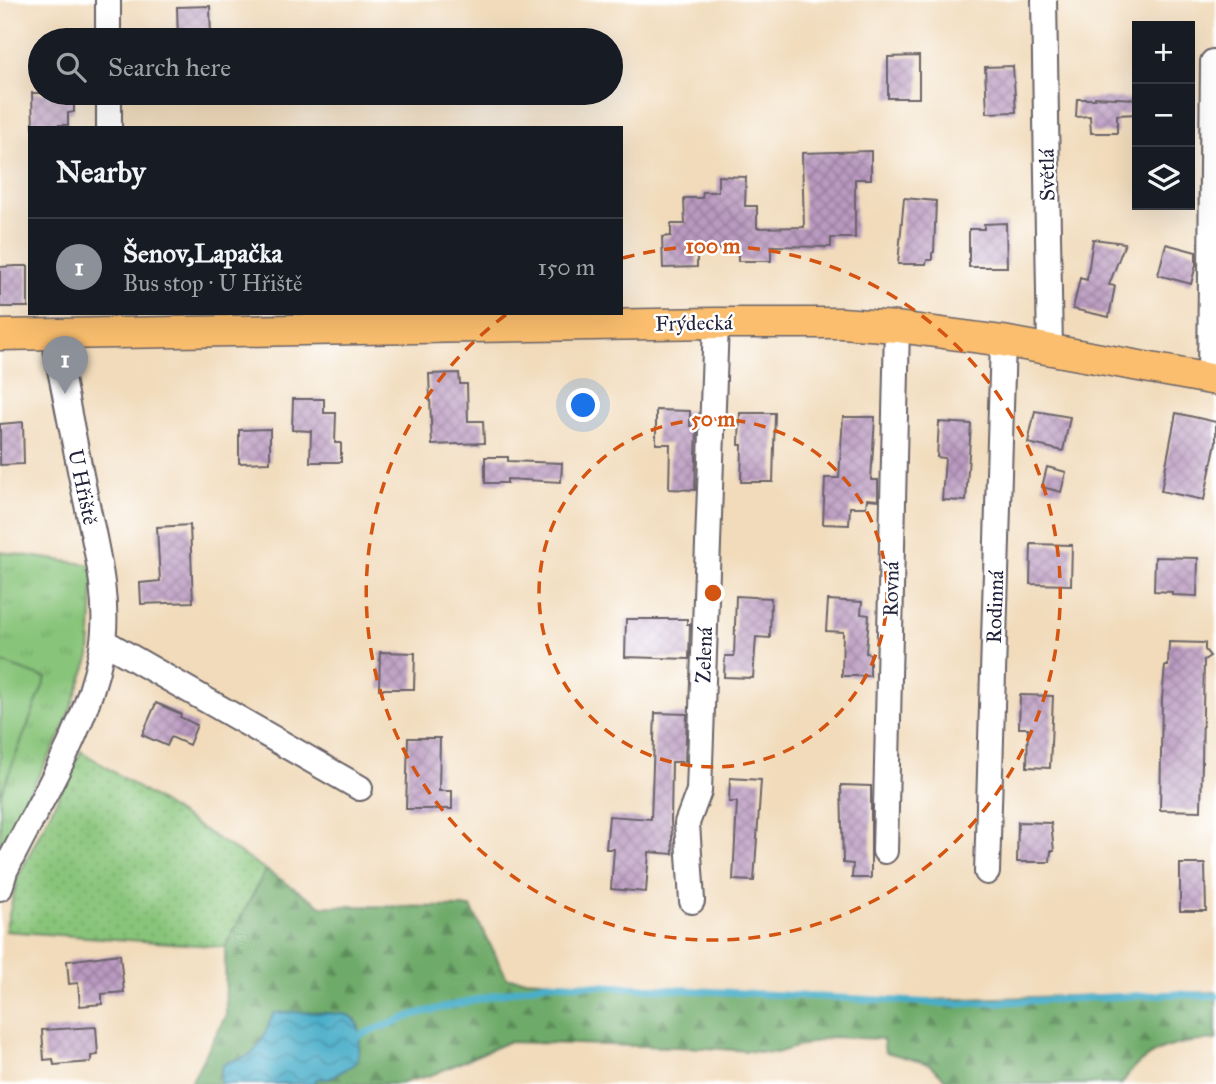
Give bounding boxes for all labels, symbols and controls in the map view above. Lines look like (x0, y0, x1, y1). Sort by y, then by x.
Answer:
map controls (1132, 21, 1195, 210)
button: + (1132, 21, 1195, 84)
search box (28, 28, 623, 105)
icon: search (52, 48, 90, 86)
text: Search here (108, 51, 231, 83)
button: − (1132, 84, 1195, 147)
button: layers (1132, 147, 1195, 210)
street label: Světlá (1034, 148, 1060, 201)
text: Nearby (56, 154, 146, 190)
text: 100 m (686, 233, 741, 259)
text: Šenov,Lapačka (123, 237, 283, 269)
text: 1 (74, 253, 84, 281)
text: 150 m (538, 253, 595, 281)
text: Bus stop · U Hřiště (123, 269, 303, 297)
street label: Frýdecká (655, 309, 733, 337)
pin: 1 (42, 336, 88, 394)
your location (566, 388, 600, 422)
text: 50 m (691, 406, 735, 432)
street label: U Hřiště (62, 447, 104, 527)
street label: Rovná (878, 561, 904, 617)
street label: Rodinná (981, 570, 1009, 644)
centre of rings (701, 581, 725, 605)
street label: Zelená (690, 626, 718, 684)

